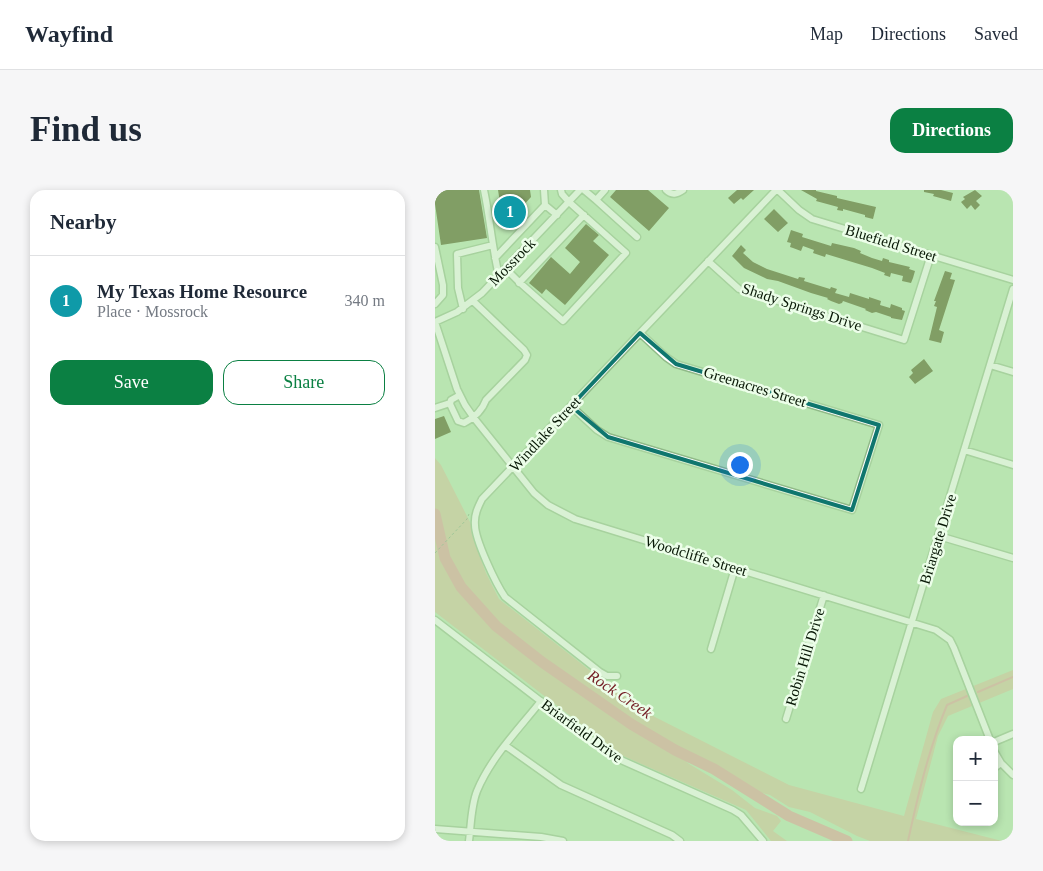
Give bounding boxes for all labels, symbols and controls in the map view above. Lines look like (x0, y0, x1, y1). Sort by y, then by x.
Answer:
text: Wayfind (25, 21, 113, 47)
text: Map (810, 24, 843, 44)
text: Directions (871, 24, 946, 44)
text: Saved (974, 24, 1018, 44)
button: Directions (890, 108, 1013, 153)
text: Find us (30, 110, 142, 149)
pin: 1 (494, 193, 526, 231)
text: Nearby (50, 210, 117, 234)
street label: Bluefield Street (843, 222, 939, 265)
street label: Mossrock (486, 235, 539, 289)
street label: Shady Springs Drive (740, 280, 864, 334)
text: My Texas Home Resource (97, 281, 307, 302)
text: 1 (62, 292, 70, 309)
text: 340 m (345, 292, 385, 309)
text: Place · Mossrock (97, 303, 208, 320)
button: Save (50, 360, 213, 405)
button: Share (223, 360, 385, 405)
street label: Greenacres Street (702, 364, 809, 410)
street label: Windlake Street (506, 393, 584, 475)
your location (727, 452, 753, 478)
street label: Briargate Drive (917, 492, 959, 586)
street label: Woodcliffe Street (643, 533, 750, 579)
street label: Robin Hill Drive (782, 606, 828, 708)
water label: Rock Creek (584, 666, 656, 722)
street label: Briarfield Drive (538, 696, 626, 766)
map controls (953, 736, 998, 826)
button: + (953, 736, 998, 781)
button: − (953, 781, 998, 826)

